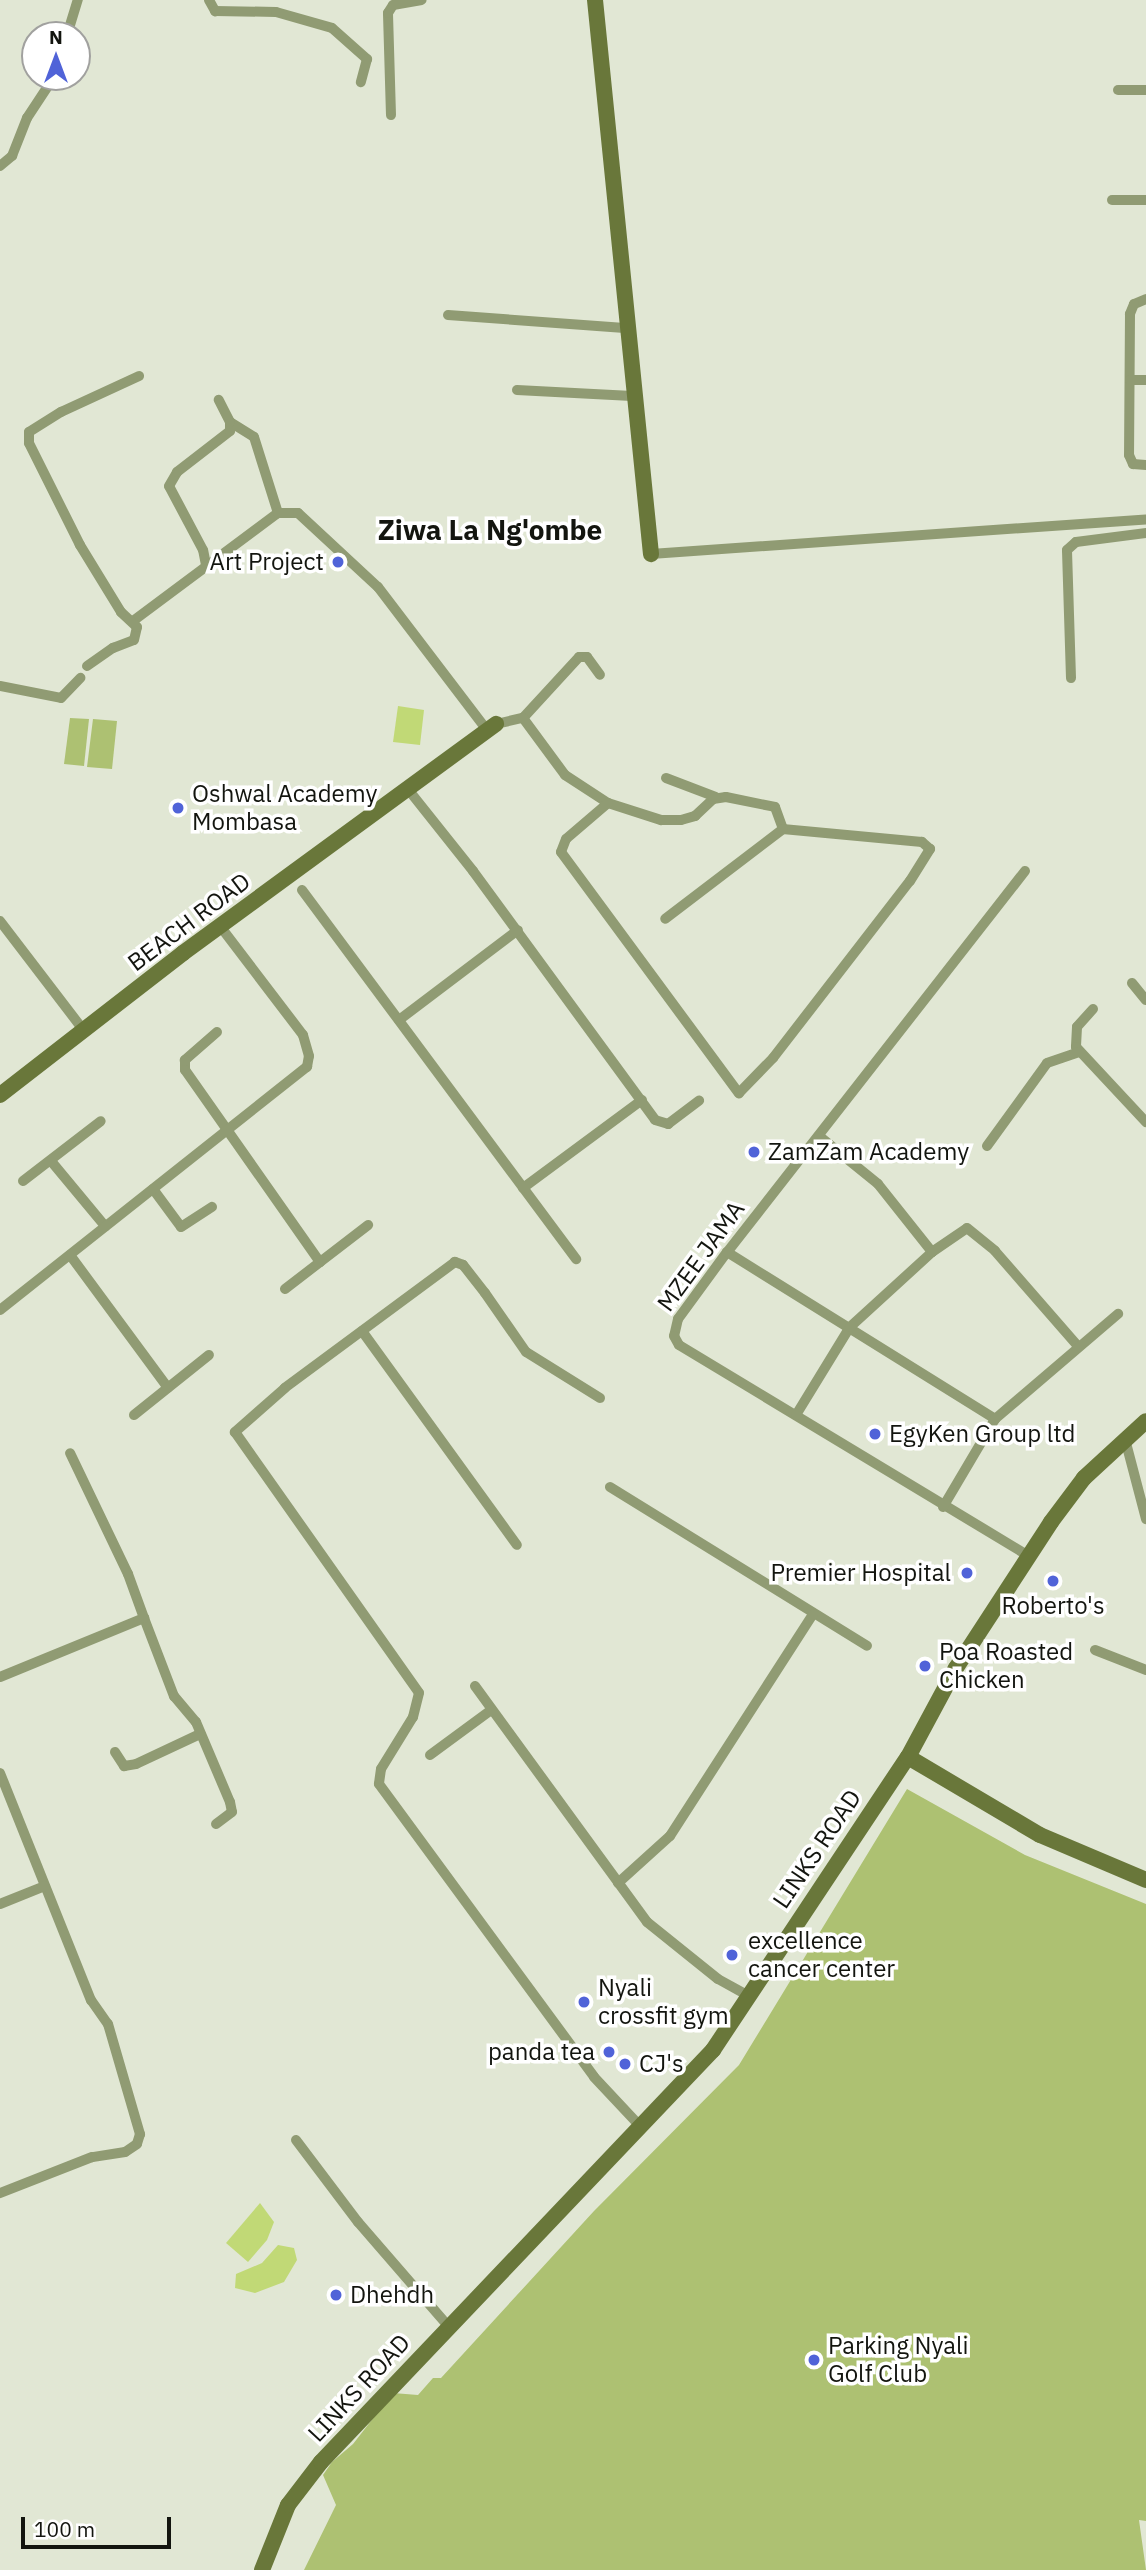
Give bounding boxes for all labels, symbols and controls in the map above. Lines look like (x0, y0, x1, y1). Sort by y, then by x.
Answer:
north arrow (21, 21, 91, 91)
text: N (49, 25, 63, 49)
district label: Ziwa La Ng'ombe (378, 513, 602, 547)
place label: Art Project (210, 548, 324, 576)
marker: Art Project (330, 554, 346, 570)
place label: Oshwal Academy Mombasa (192, 780, 378, 836)
marker: Oshwal Academy Mombasa (170, 800, 186, 816)
street label: BEACH ROAD (122, 867, 256, 977)
place label: ZamZam Academy (768, 1138, 969, 1166)
marker: ZamZam Academy (746, 1144, 762, 1160)
street label: MZEE JAMA (651, 1195, 751, 1317)
place label: EgyKen Group ltd (889, 1420, 1075, 1448)
marker: EgyKen Group ltd (867, 1426, 883, 1442)
place label: Premier Hospital (770, 1559, 951, 1587)
marker: Premier Hospital (957, 1563, 977, 1583)
marker: Roberto's (1045, 1573, 1061, 1589)
place label: Roberto's (1001, 1592, 1105, 1620)
place label: Poa Roasted Chicken (939, 1638, 1073, 1694)
marker: Poa Roasted Chicken (917, 1658, 933, 1674)
street label: LINKS ROAD (767, 1784, 867, 1914)
place label: excellence cancer center (748, 1927, 895, 1983)
marker: excellence cancer center (722, 1945, 742, 1965)
place label: Nyali crossfit gym (598, 1974, 729, 2030)
marker: Nyali crossfit gym (576, 1994, 592, 2010)
place label: panda tea (488, 2038, 595, 2066)
marker: panda tea (601, 2044, 617, 2060)
place label: CJ's (639, 2050, 684, 2078)
marker: CJ's (617, 2056, 633, 2072)
place label: Dhehdh (350, 2281, 434, 2309)
marker: Dhehdh (328, 2287, 344, 2303)
street label: LINKS ROAD (302, 2328, 416, 2448)
place label: Parking Nyali Golf Club (828, 2332, 968, 2388)
marker: Parking Nyali Golf Club (806, 2352, 822, 2368)
scale bar (24, 2504, 175, 2548)
text: 100 m (34, 2515, 95, 2543)

